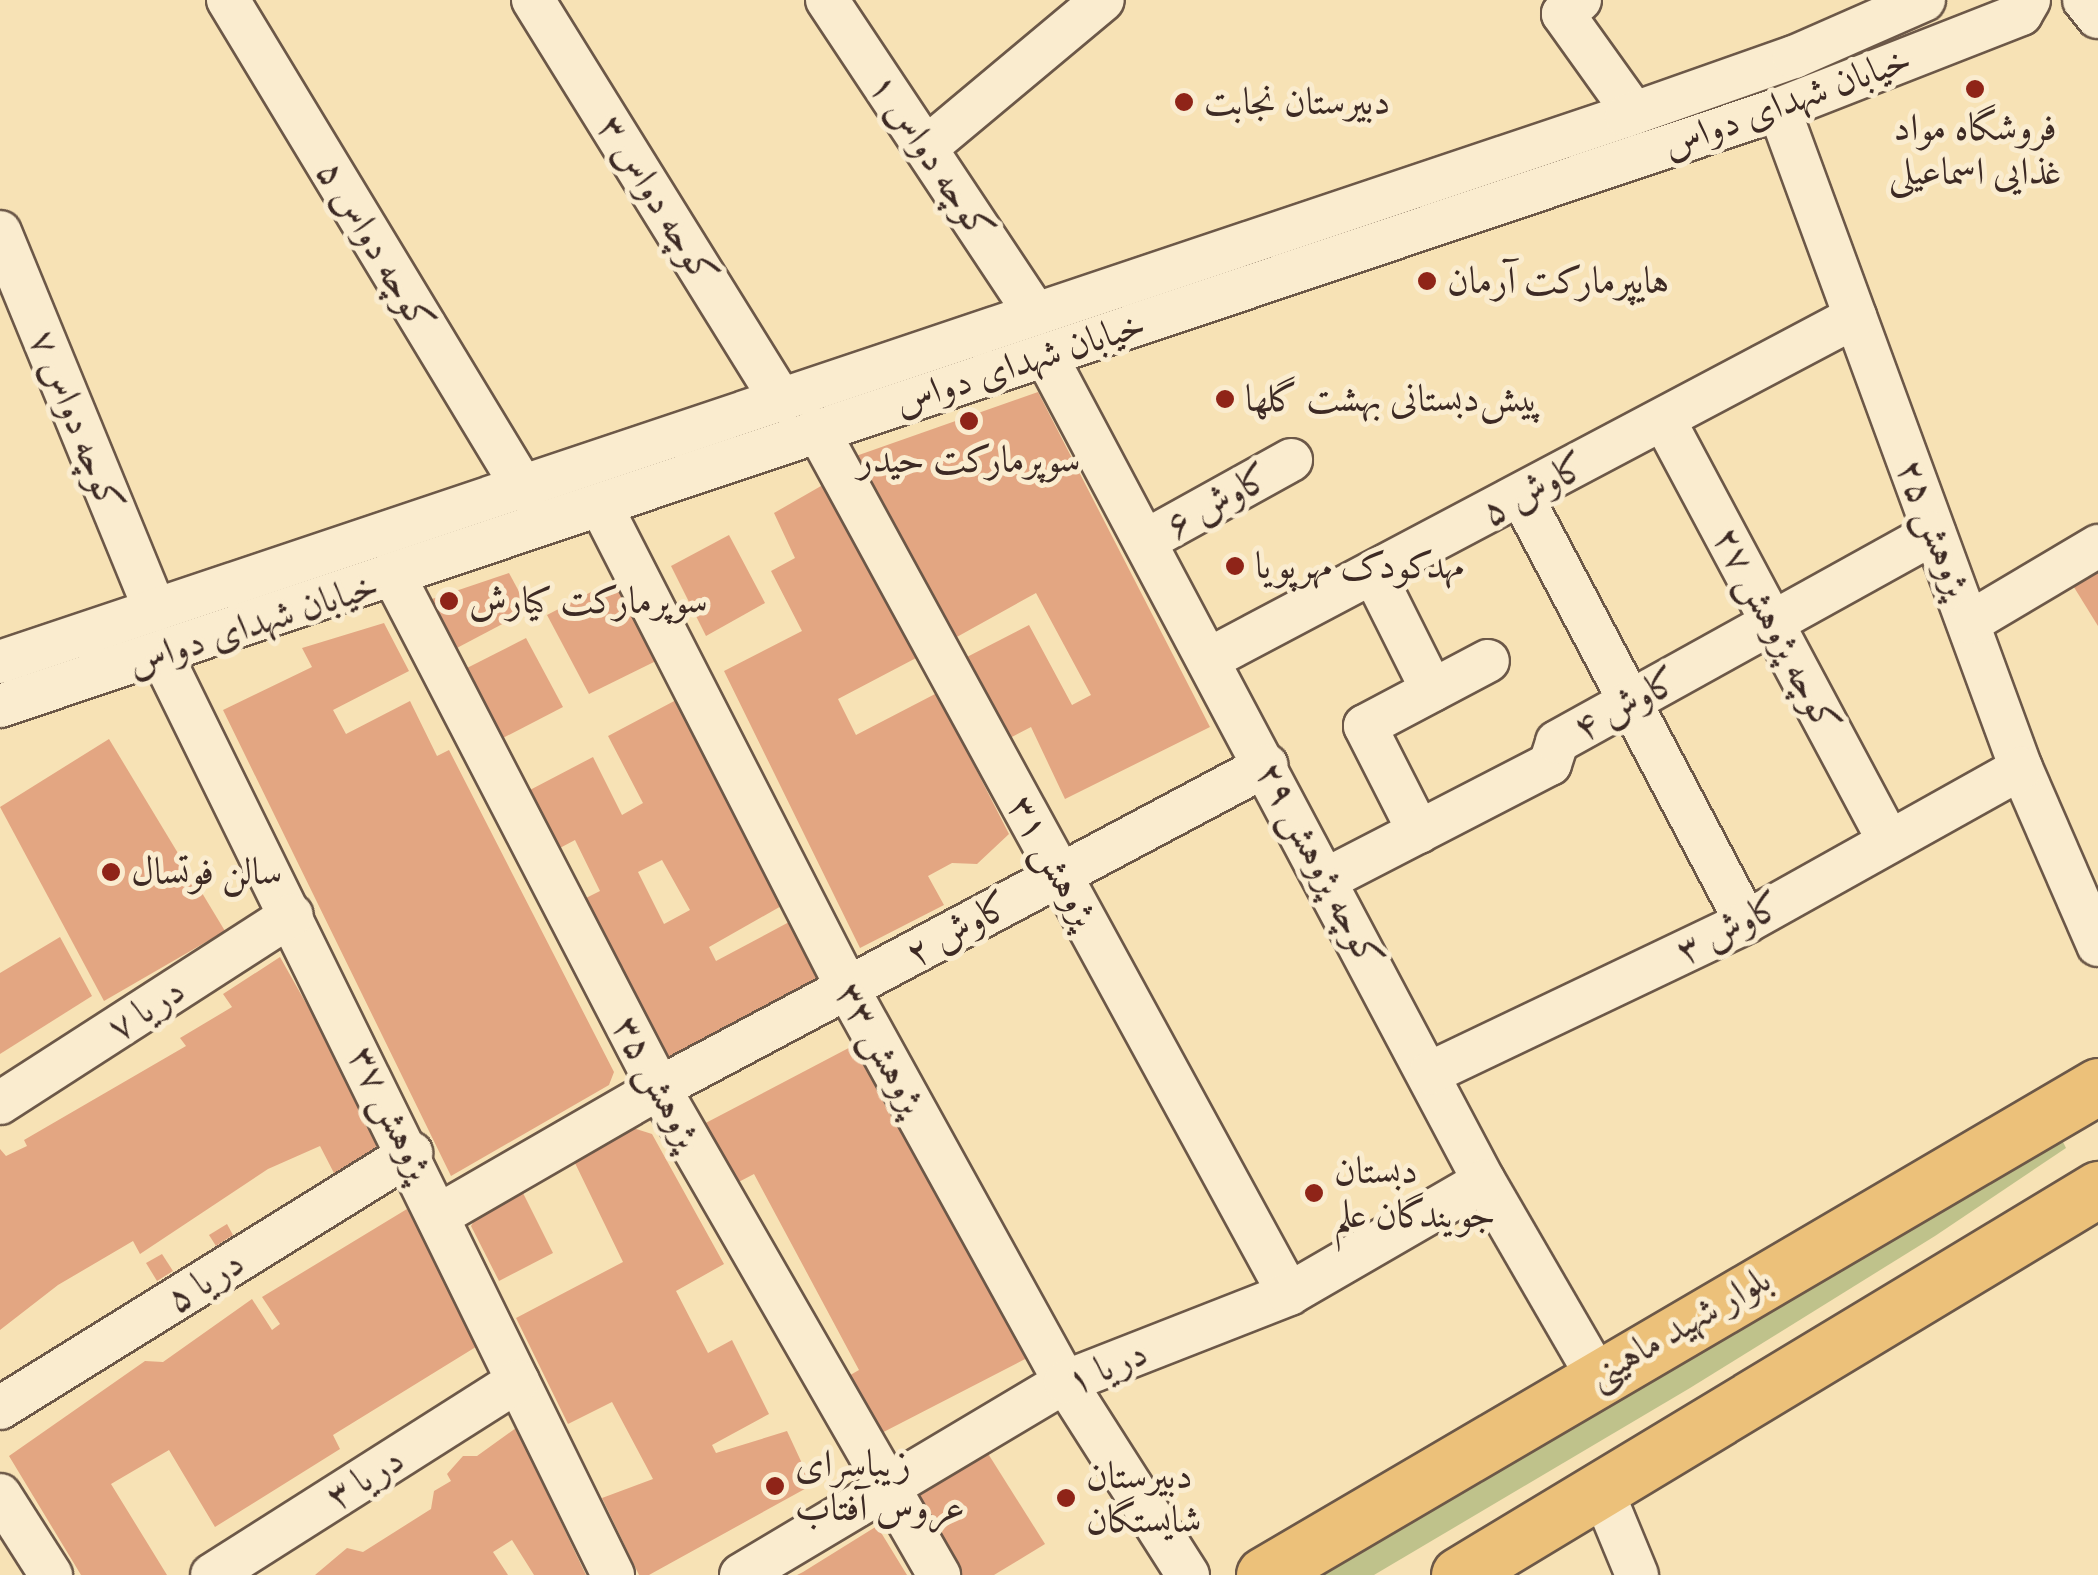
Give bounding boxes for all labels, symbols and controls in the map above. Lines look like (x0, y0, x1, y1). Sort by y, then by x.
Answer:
street label: خیابان شهدای دواس (1657, 36, 1917, 168)
street label: کوچه دواس ۱ (859, 65, 1005, 249)
marker: فروشگاه مواد غذایی اسماعیلی (1964, 78, 1986, 100)
place label: دبیرستان نجابت (1204, 79, 1390, 125)
marker: دبیرستان نجابت (1173, 91, 1195, 113)
place label: فروشگاه مواد غذایی اسماعیلی (1888, 105, 2062, 194)
street label: کوچه دواس ۳ (588, 106, 728, 294)
street label: کوچه دواس ۵ (307, 152, 445, 340)
place label: هایپرمارکت آرمان (1447, 258, 1669, 304)
marker: هایپرمارکت آرمان (1416, 270, 1438, 292)
street label: خیابان شهدای دواس (889, 301, 1151, 425)
street label: کوچه دواس ۷ (20, 323, 134, 519)
place label: پیش‌دبستانی بهشت گلها (1245, 376, 1542, 422)
marker: پیش‌دبستانی بهشت گلها (1214, 388, 1236, 410)
marker: سوپرمارکت حیدر (958, 410, 980, 432)
place label: سوپرمارکت حیدر (858, 437, 1080, 483)
street label: کاوش ۵ (1474, 442, 1594, 536)
street label: پژوهش ۲۵ (1887, 453, 1981, 603)
street label: کاوش ۶ (1158, 454, 1278, 548)
street label: کوچه پژوهش ۲۷ (1703, 519, 1851, 741)
place label: مهدکودک مهرپویا (1255, 543, 1464, 589)
marker: مهدکودک مهرپویا (1224, 555, 1246, 577)
street label: خیابان شهدای دواس (122, 562, 384, 686)
place label: سوپرمارکت کیارش (469, 578, 708, 624)
marker: سوپرمارکت کیارش (438, 590, 460, 612)
street label: کاوش ۴ (1566, 657, 1686, 751)
street label: کوچه پژوهش ۲۹ (1246, 754, 1394, 976)
street label: پژوهش ۳۱ (998, 787, 1108, 935)
place label: سالن فوتسال (131, 849, 282, 895)
marker: سالن فوتسال (100, 861, 122, 883)
street label: کاوش ۲ (898, 882, 1018, 976)
street label: کاوش ۳ (1668, 882, 1790, 974)
street label: دریا ۷ (99, 967, 193, 1051)
street label: پژوهش ۳۳ (826, 974, 936, 1122)
street label: پژوهش ۳۵ (603, 1008, 711, 1156)
street label: پژوهش ۳۷ (339, 1038, 443, 1188)
place label: دبستان جویندگان علم (1334, 1148, 1496, 1238)
marker: دبستان جویندگان علم (1303, 1182, 1325, 1204)
street label: دریا ۵ (158, 1240, 252, 1322)
street label: بلوار شهید ماهینی (1579, 1256, 1779, 1398)
street label: دریا ۱ (1060, 1330, 1154, 1404)
street label: دریا ۳ (318, 1437, 412, 1519)
place label: زیباسرای عروس آفتاب (795, 1441, 965, 1530)
place label: دبیرستان شایستگان (1086, 1453, 1202, 1542)
marker: زیباسرای عروس آفتاب (764, 1475, 786, 1497)
marker: دبیرستان شایستگان (1055, 1487, 1077, 1509)

